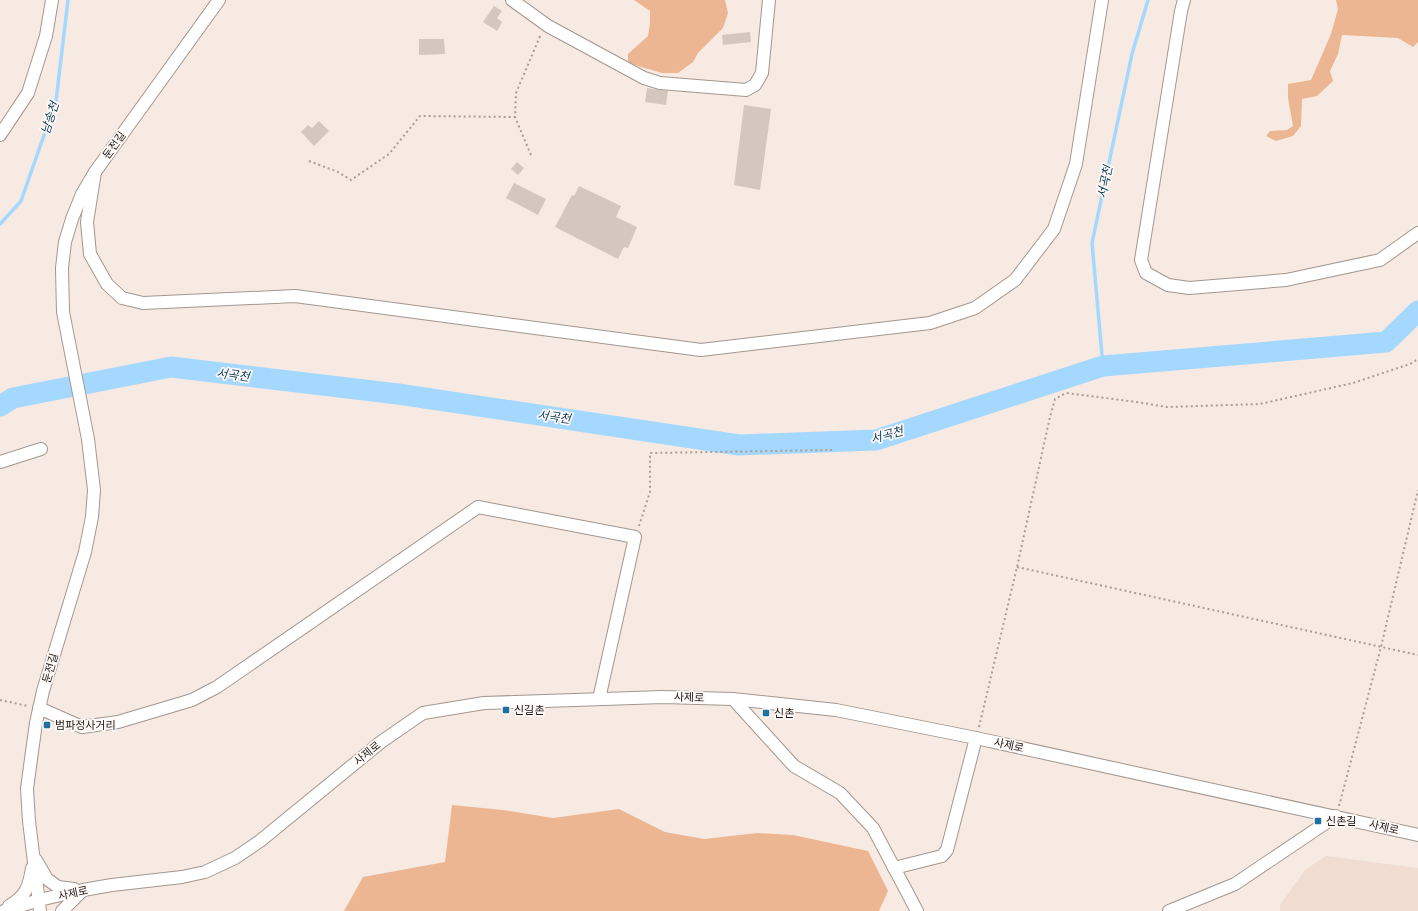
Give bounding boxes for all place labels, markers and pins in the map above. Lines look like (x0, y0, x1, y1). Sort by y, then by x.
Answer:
place label: 신길촌 (514, 703, 544, 716)
marker: 신길촌 (501, 705, 511, 715)
place label: 신촌 (774, 706, 794, 719)
marker: 신촌 (761, 708, 771, 718)
place label: 범파정사거리 (55, 718, 116, 731)
marker: 범파정사거리 (42, 720, 52, 730)
place label: 신촌길 (1326, 814, 1356, 827)
marker: 신촌길 (1313, 816, 1323, 826)

